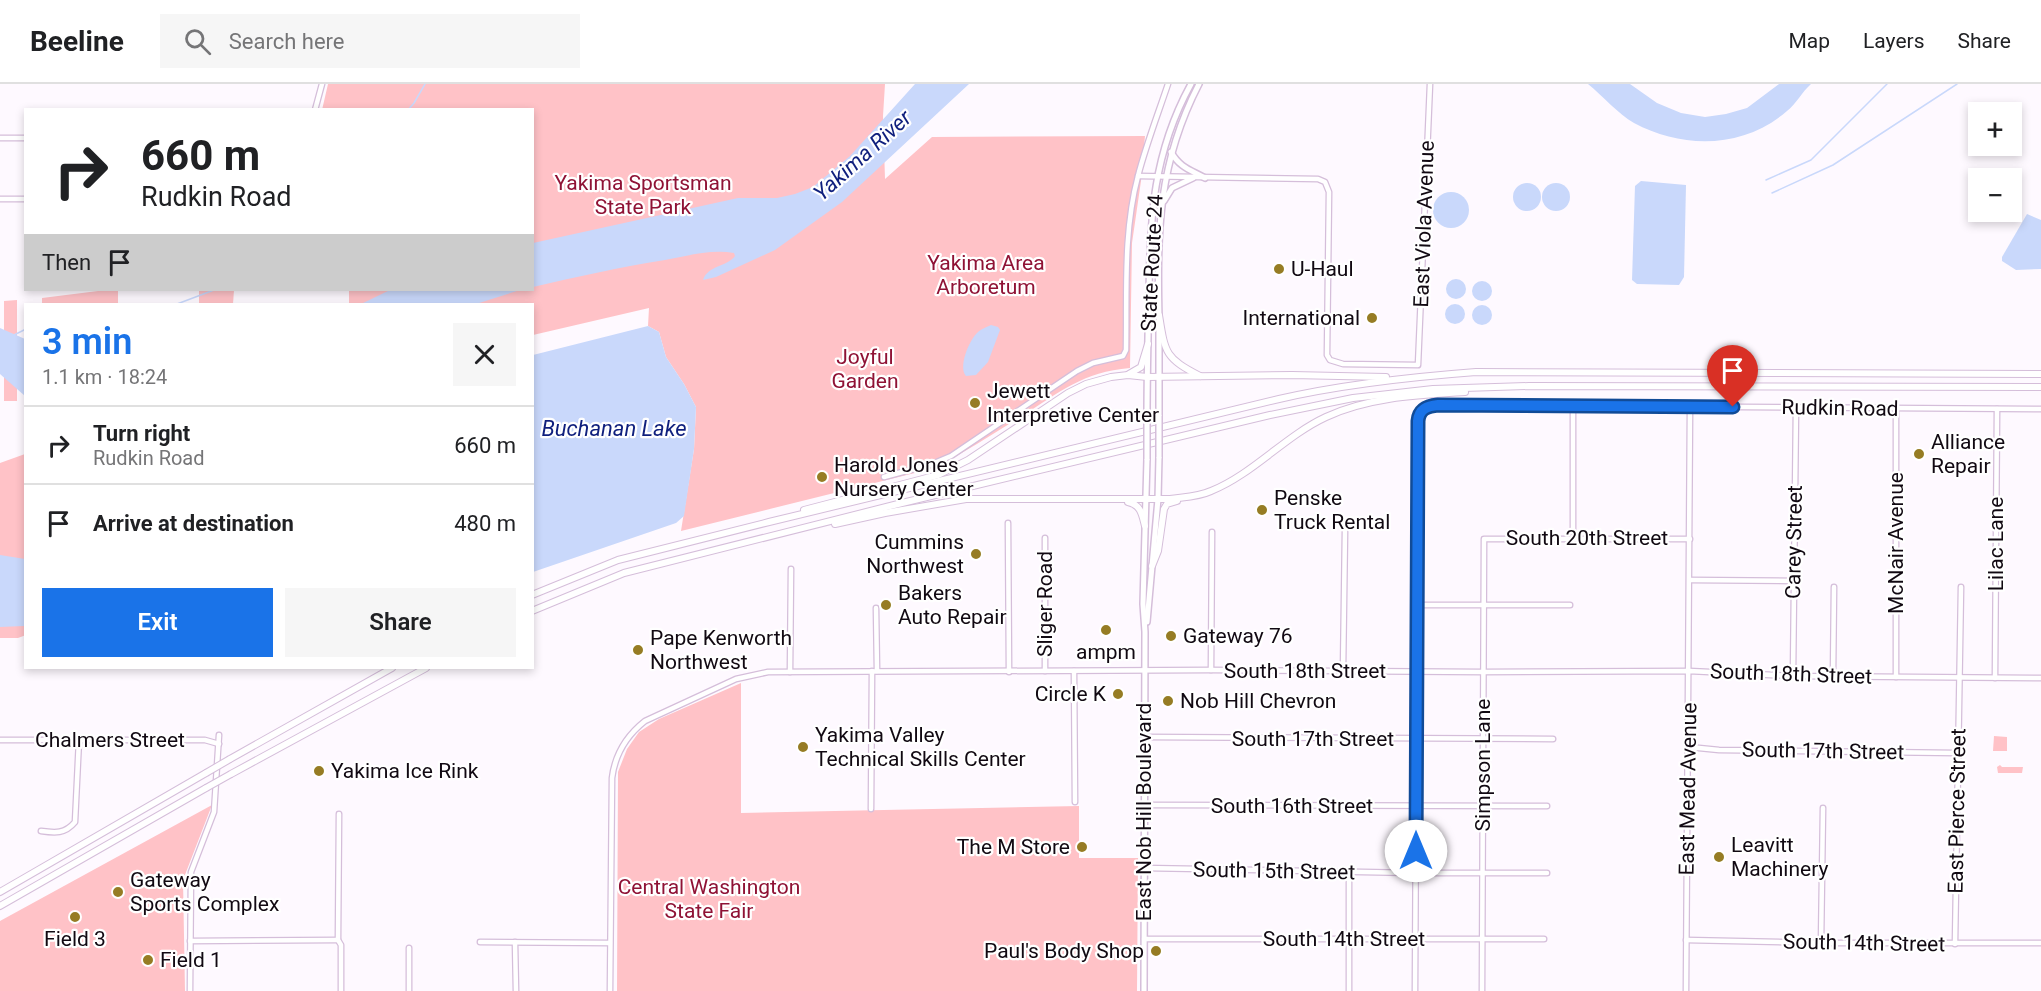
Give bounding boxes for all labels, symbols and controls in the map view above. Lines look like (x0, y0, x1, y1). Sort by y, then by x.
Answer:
search box (160, 14, 580, 68)
text: Beeline (30, 25, 124, 58)
icon: search (181, 25, 214, 58)
text: Search here (229, 29, 345, 54)
text: Map (1788, 29, 1830, 53)
text: Layers (1863, 29, 1924, 53)
text: Share (1957, 29, 2011, 53)
map controls (1968, 102, 2022, 222)
button: + (1968, 102, 2022, 156)
water label: Yakima River (808, 105, 917, 206)
text: 660 m (141, 131, 260, 180)
icon: right (42, 132, 120, 210)
street label: East Viola Avenue (1409, 140, 1439, 308)
button: − (1968, 168, 2022, 222)
park label: Yakima Sportsman State Park (554, 171, 732, 219)
text: Rudkin Road (141, 181, 292, 213)
street label: State Route 24 (1136, 194, 1168, 332)
icon: arrive (103, 246, 136, 279)
text: Then (42, 250, 91, 275)
park label: Yakima Area Arboretum (927, 251, 1045, 299)
place label: U-Haul (1291, 257, 1354, 281)
marker: U-Haul (1272, 262, 1286, 276)
place label: International (1242, 306, 1360, 330)
marker: International (1365, 311, 1379, 325)
text: 3 min (42, 321, 132, 363)
button: close (453, 323, 516, 386)
park label: Joyful Garden (831, 345, 899, 393)
pin (1707, 345, 1758, 407)
icon: arrive (1716, 354, 1749, 387)
text: 1.1 km · 18:24 (42, 365, 167, 389)
place label: Jewett Interpretive Center (987, 379, 1159, 427)
street label: Rudkin Road (1781, 395, 1899, 421)
marker: Jewett Interpretive Center (968, 396, 982, 410)
water label: Buchanan Lake (541, 416, 687, 441)
text: Turn right (93, 421, 190, 446)
icon: right (42, 429, 75, 462)
place label: Alliance Repair (1931, 430, 2005, 478)
text: 660 m (454, 433, 516, 458)
text: Rudkin Road (93, 446, 205, 470)
marker: Alliance Repair (1912, 447, 1926, 461)
place label: Harold Jones Nursery Center (834, 453, 974, 501)
marker: Harold Jones Nursery Center (815, 470, 829, 484)
street label: McNair Avenue (1884, 472, 1908, 614)
street label: Carey Street (1781, 485, 1807, 599)
place label: Penske Truck Rental (1274, 486, 1390, 534)
street label: Lilac Lane (1984, 497, 2008, 591)
marker: Penske Truck Rental (1255, 503, 1269, 517)
icon: arrive (42, 507, 75, 540)
text: Arrive at destination (93, 511, 294, 536)
text: 480 m (454, 511, 516, 536)
street label: South 20th Street (1506, 526, 1668, 550)
place label: Cummins Northwest (866, 530, 964, 578)
marker: Cummins Northwest (969, 547, 983, 561)
street label: Sliger Road (1033, 551, 1057, 657)
place label: Bakers Auto Repair (898, 581, 1007, 629)
button: Exit (42, 588, 273, 657)
button: Share (285, 588, 516, 657)
marker: Bakers Auto Repair (879, 598, 893, 612)
marker: ampm (1099, 623, 1113, 637)
place label: Gateway 76 (1183, 624, 1293, 648)
place label: Pape Kenworth Northwest (650, 626, 792, 674)
marker: Gateway 76 (1164, 629, 1178, 643)
place label: ampm (1076, 640, 1136, 664)
marker: Pape Kenworth Northwest (631, 643, 645, 657)
street label: South 18th Street (1224, 659, 1386, 683)
street label: South 18th Street (1709, 659, 1873, 689)
place label: Circle K (1035, 682, 1107, 706)
marker: Circle K (1111, 687, 1125, 701)
place label: Nob Hill Chevron (1180, 689, 1336, 713)
marker: Nob Hill Chevron (1161, 694, 1175, 708)
street label: Simpson Lane (1471, 699, 1495, 831)
street label: East Mead Avenue (1674, 702, 1702, 876)
street label: East Nob Hill Boulevard (1132, 703, 1156, 921)
place label: Yakima Valley Technical Skills Center (815, 723, 1026, 771)
street label: South 17th Street (1232, 727, 1394, 751)
street label: Chalmers Street (35, 728, 185, 752)
street label: East Pierce Street (1944, 728, 1970, 894)
street label: South 17th Street (1742, 738, 1904, 764)
marker: Yakima Valley Technical Skills Center (796, 740, 810, 754)
place label: Yakima Ice Rink (331, 759, 479, 783)
marker: Yakima Ice Rink (312, 764, 326, 778)
street label: South 16th Street (1211, 794, 1373, 818)
position arrow (1384, 819, 1448, 883)
place label: Leavitt Machinery (1731, 833, 1828, 881)
place label: The M Store (957, 835, 1070, 859)
marker: The M Store (1075, 840, 1089, 854)
marker: Leavitt Machinery (1712, 850, 1726, 864)
street label: South 15th Street (1193, 858, 1355, 884)
place label: Gateway Sports Complex (130, 868, 279, 916)
park label: Central Washington State Fair (618, 875, 800, 923)
marker: Gateway Sports Complex (111, 885, 125, 899)
marker: Field 3 (68, 910, 82, 924)
place label: Field 3 (44, 927, 106, 951)
street label: South 14th Street (1263, 927, 1425, 951)
street label: South 14th Street (1783, 930, 1945, 956)
place label: Paul's Body Shop (984, 939, 1144, 963)
marker: Paul's Body Shop (1149, 944, 1163, 958)
place label: Field 1 (160, 948, 222, 972)
marker: Field 1 (141, 953, 155, 967)

